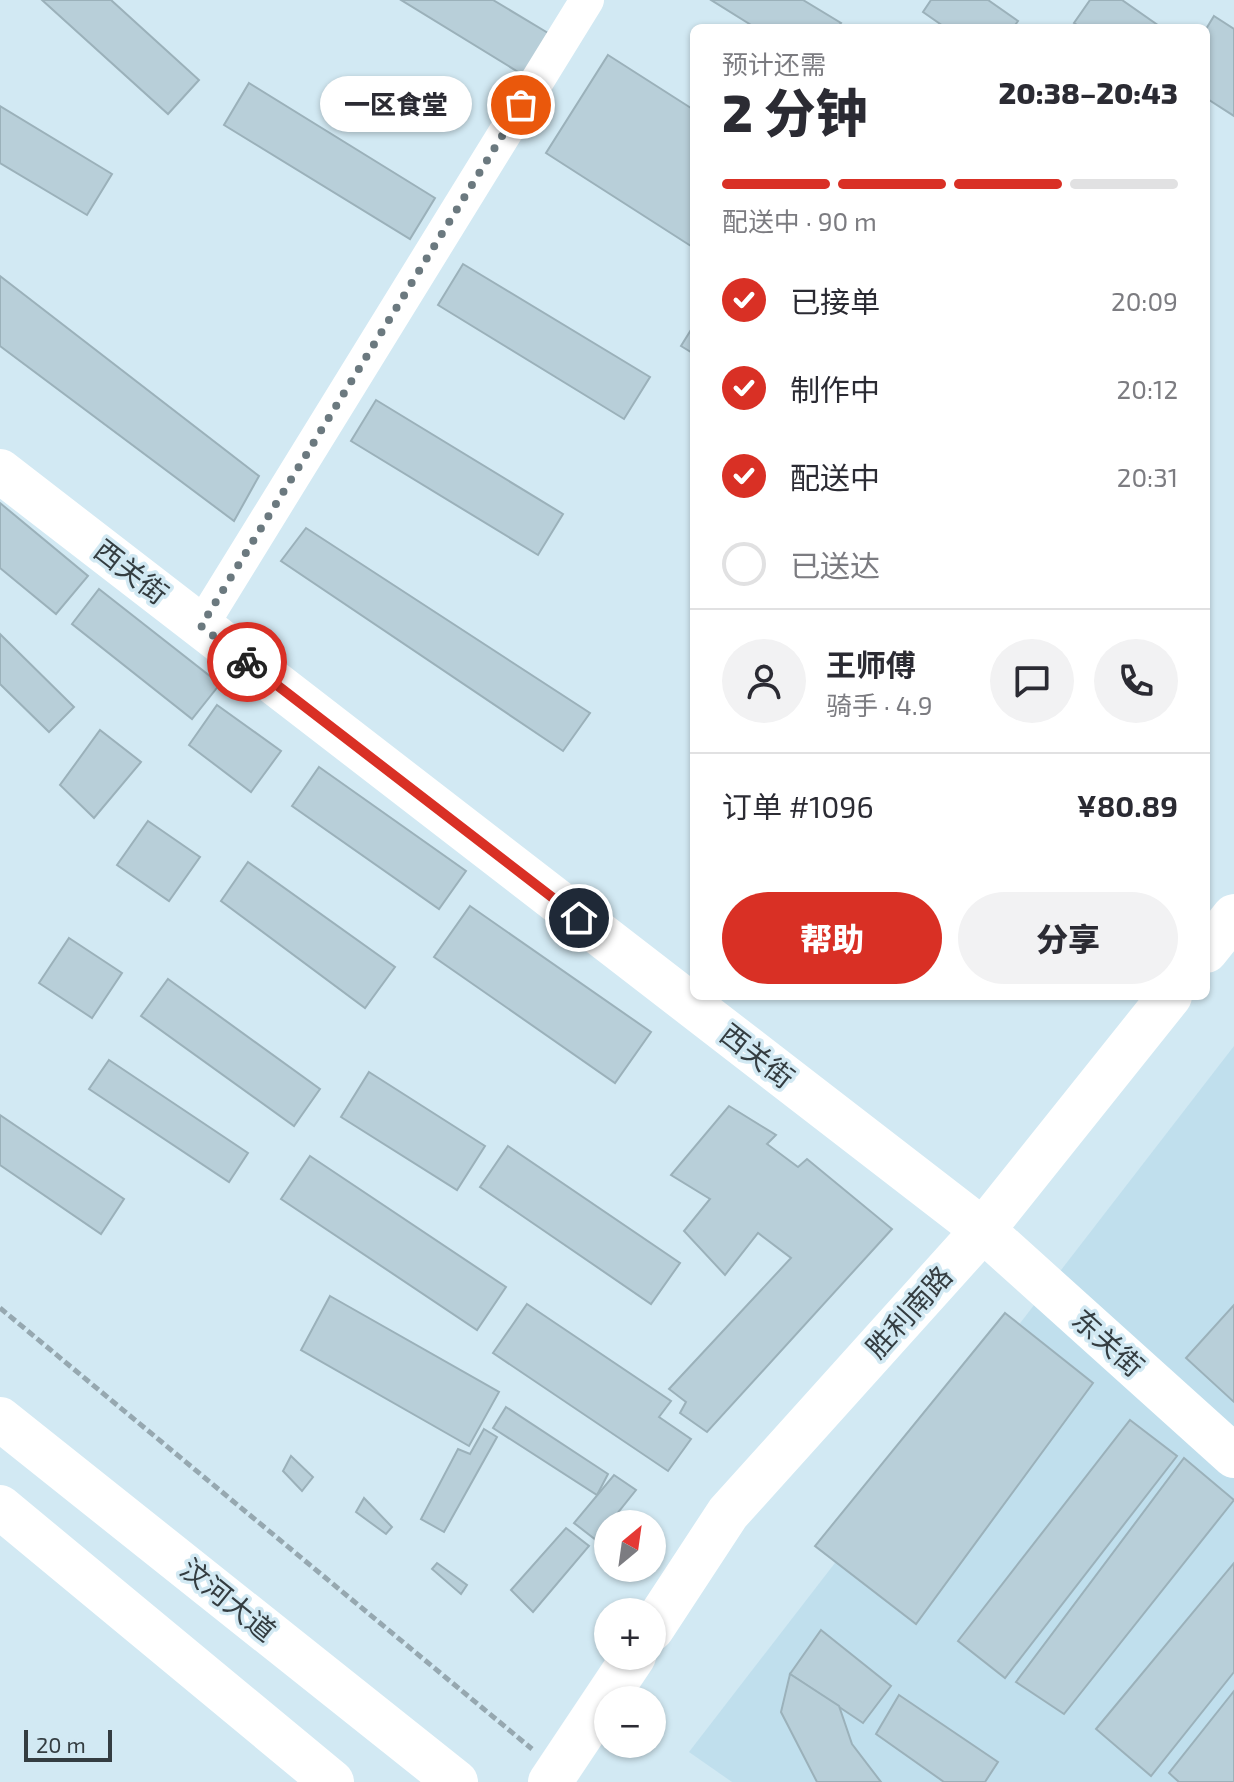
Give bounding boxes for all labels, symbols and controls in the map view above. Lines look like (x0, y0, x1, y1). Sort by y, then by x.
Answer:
text: 预计还需 (722, 48, 826, 79)
pin (487, 71, 555, 139)
text: 20:38–20:43 (999, 74, 1178, 110)
callout: 一区食堂 (321, 77, 473, 133)
text: 2 分钟 (722, 80, 868, 142)
icon: bag (499, 83, 543, 127)
text: 一区食堂 (344, 88, 448, 119)
text: 配送中 · 90 m (722, 205, 877, 236)
icon: check (722, 278, 766, 322)
text: 已接单 (790, 283, 880, 319)
text: 20:09 (1111, 285, 1178, 316)
icon: check (722, 366, 766, 410)
text: 制作中 (790, 371, 880, 407)
text: 20:12 (1117, 373, 1178, 404)
icon: check (722, 454, 766, 498)
text: 配送中 (790, 459, 880, 495)
text: 20:31 (1117, 461, 1178, 492)
street label: 西关街 (88, 532, 175, 610)
text: 已送达 (790, 547, 880, 583)
courier (207, 622, 287, 702)
button: person (722, 639, 806, 723)
button: chat (990, 639, 1074, 723)
button: phone (1094, 639, 1178, 723)
icon: bike (225, 640, 269, 684)
text: 王师傅 (826, 646, 916, 682)
text: 骑手 · 4.9 (826, 689, 933, 720)
text: ¥80.89 (1077, 787, 1178, 823)
text: 订单 #1096 (722, 788, 874, 824)
pin (545, 884, 613, 952)
button: 帮助 (722, 892, 942, 984)
button: 分享 (958, 892, 1178, 984)
icon: home (557, 896, 601, 940)
street label: 西关街 (714, 1016, 801, 1094)
street label: 胜利南路 (858, 1258, 958, 1364)
street label: 东关街 (1066, 1302, 1151, 1383)
north arrow (594, 1510, 666, 1582)
map controls (594, 1510, 666, 1758)
street label: 汶河大道 (174, 1551, 283, 1648)
button: + (594, 1598, 666, 1670)
button: − (594, 1686, 666, 1758)
scale bar (24, 1726, 112, 1762)
text: 20 m (36, 1731, 86, 1757)

